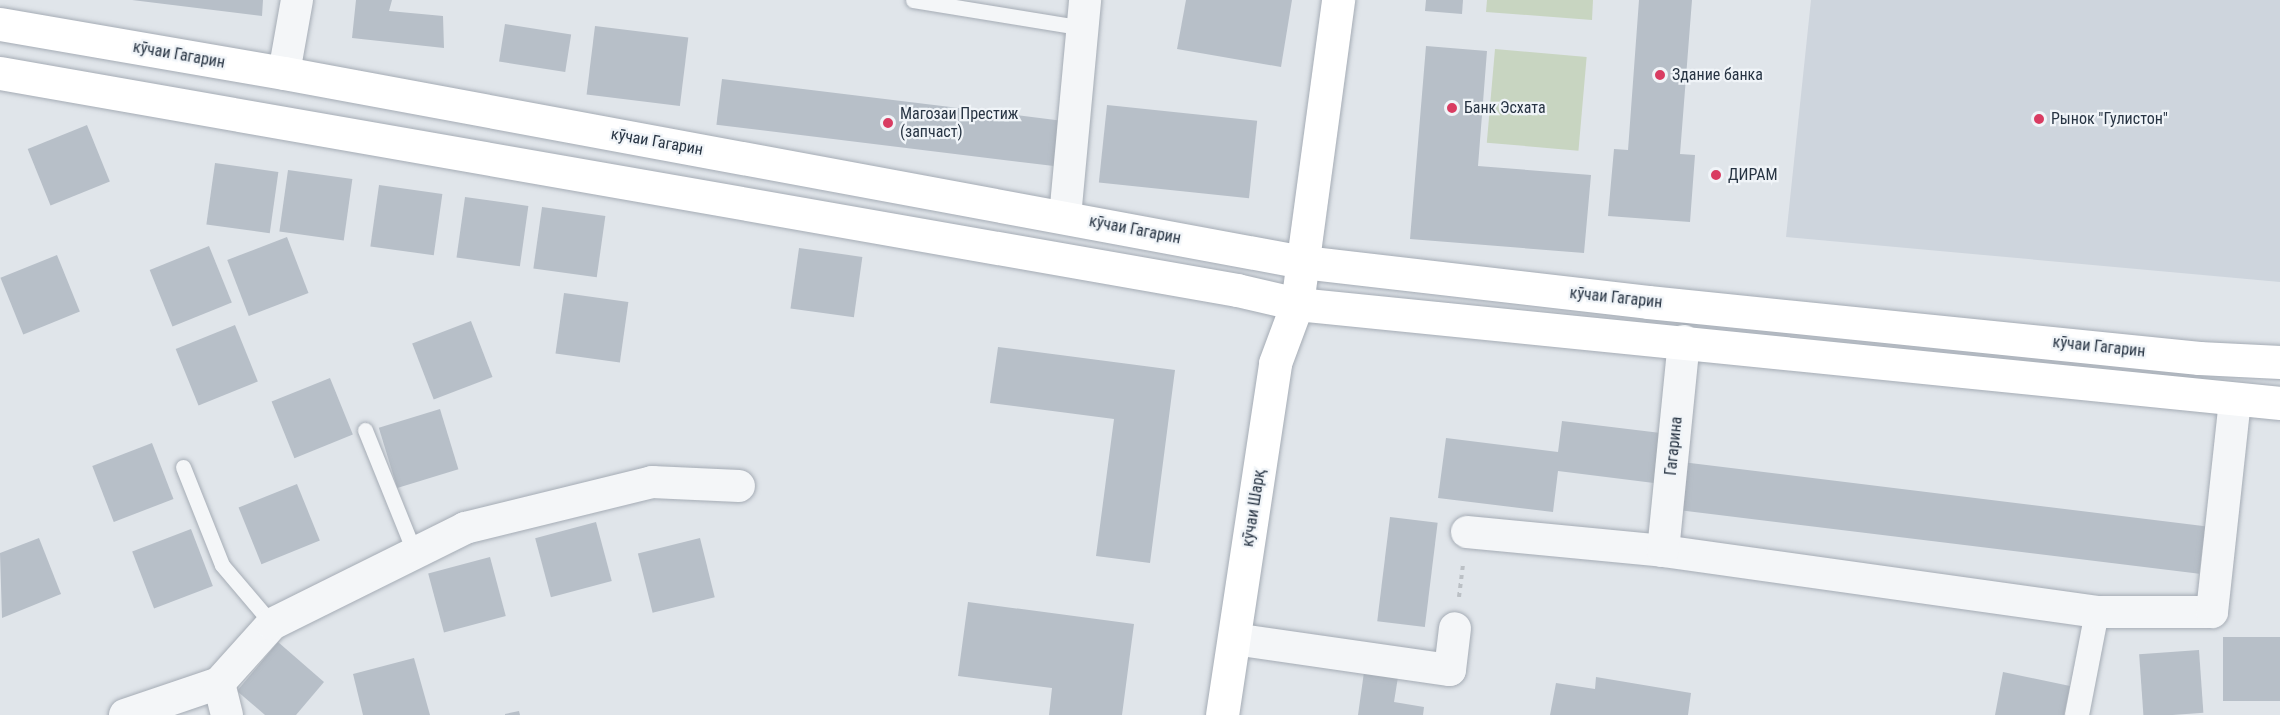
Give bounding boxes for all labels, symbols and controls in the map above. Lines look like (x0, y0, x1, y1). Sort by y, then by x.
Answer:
street label: кӯчаи Гагарин (131, 37, 227, 73)
place label: Здание банка (1672, 65, 1763, 85)
marker: Здание банка (1653, 68, 1667, 82)
place label: Банк Эсхата (1464, 98, 1546, 118)
marker: Банк Эсхата (1445, 101, 1459, 115)
place label: Магозаи Престиж (запчаст) (900, 104, 1018, 142)
place label: Рынок "Гулистон" (2051, 109, 2168, 129)
marker: Рынок "Гулистон" (2032, 112, 2046, 126)
marker: Магозаи Престиж (запчаст) (881, 116, 895, 130)
street label: кӯчаи Гагарин (609, 124, 705, 160)
place label: ДИРАМ (1728, 165, 1778, 185)
marker: ДИРАМ (1709, 168, 1723, 182)
street label: кӯчаи Гагарин (1087, 212, 1183, 248)
street label: кӯчаи Гагарин (1569, 284, 1663, 312)
street label: кӯчаи Гагарин (2052, 333, 2146, 361)
street label: Гагарина (1661, 416, 1687, 476)
street label: кӯчаи Шарқ (1238, 468, 1270, 548)

